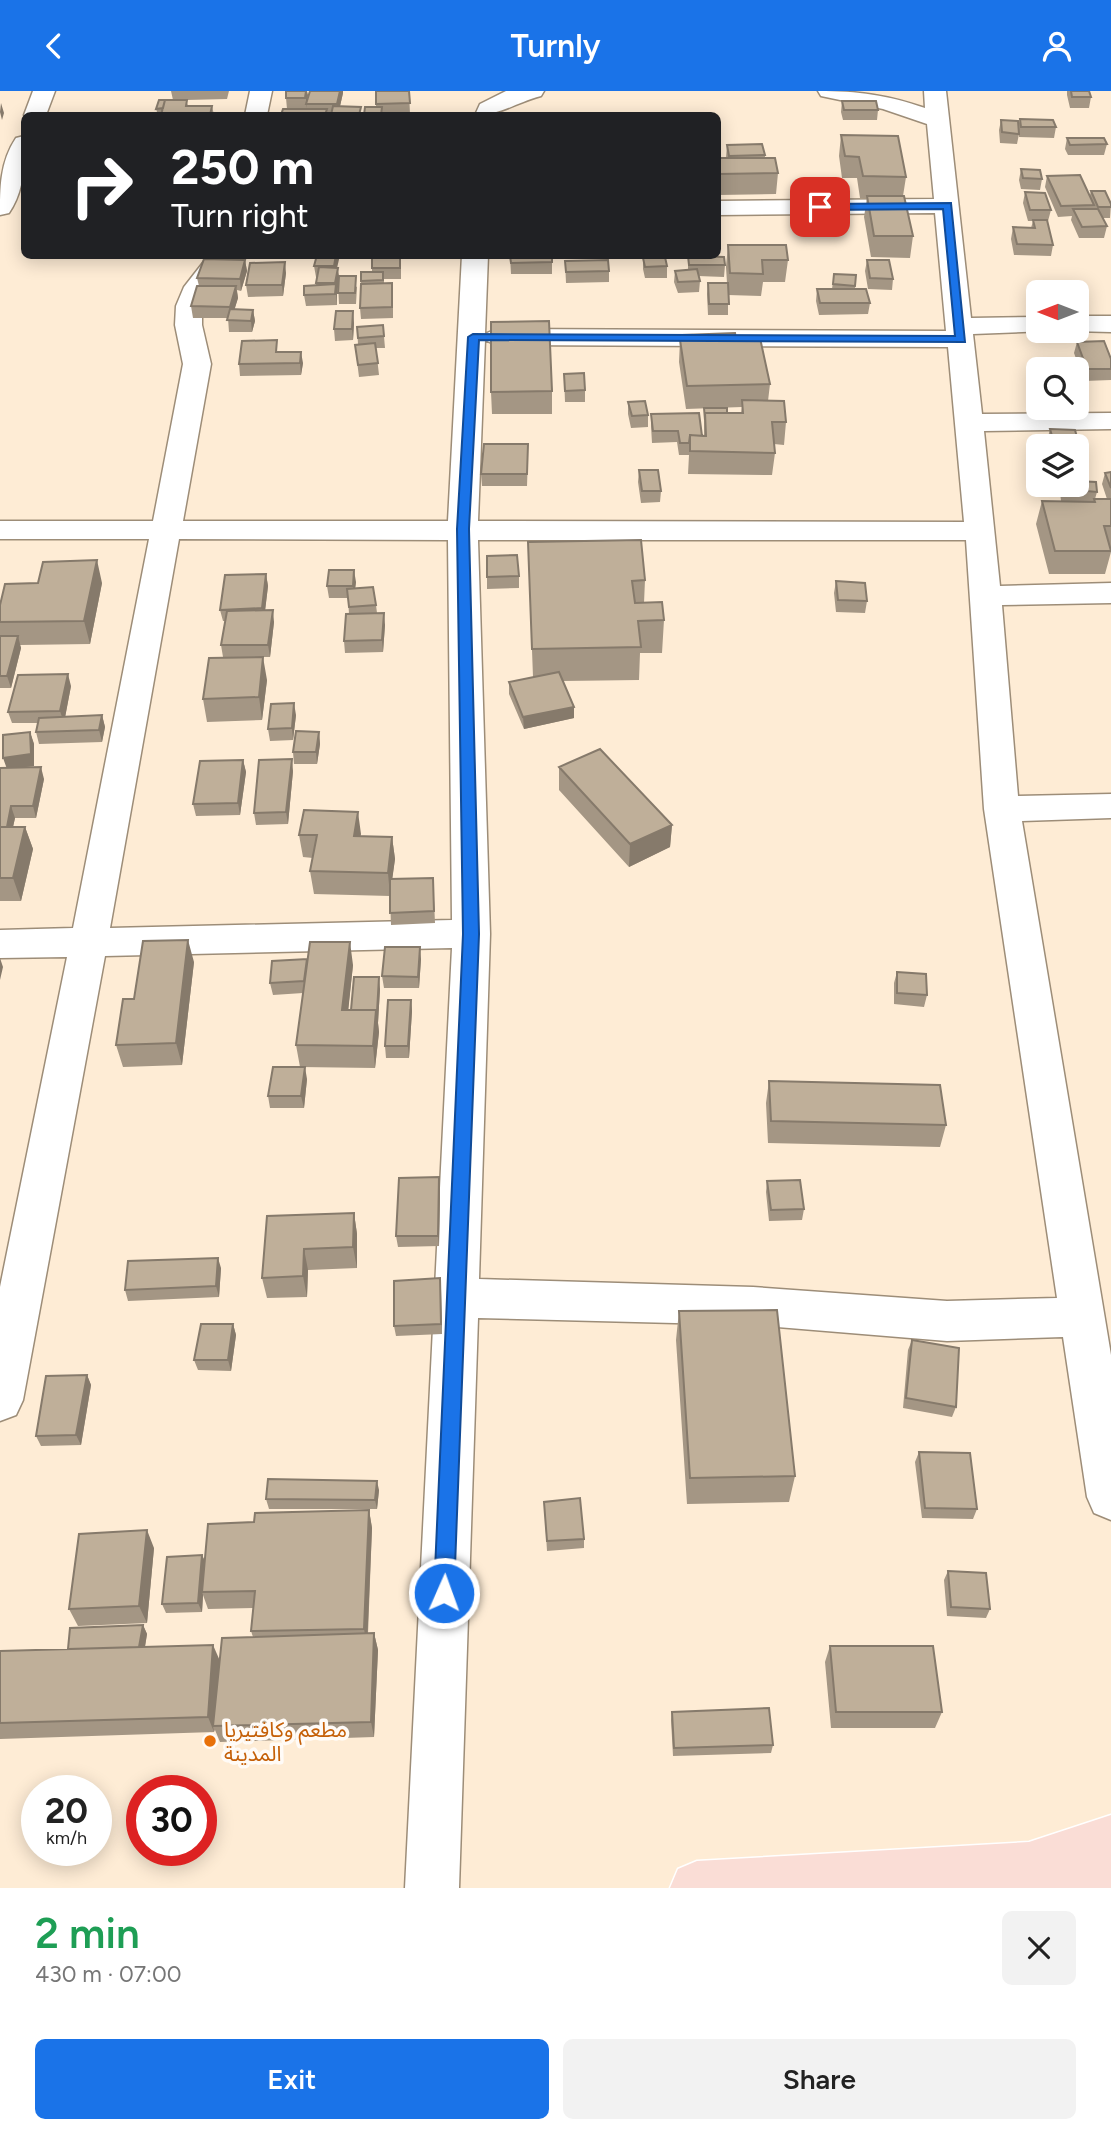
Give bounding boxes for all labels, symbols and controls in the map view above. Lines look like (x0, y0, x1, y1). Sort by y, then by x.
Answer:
icon: back (35, 27, 73, 65)
text: Turnly (510, 27, 601, 65)
icon: person (1038, 27, 1076, 65)
text: 250 m (171, 137, 314, 196)
icon: right (56, 140, 147, 231)
pin (790, 177, 850, 237)
icon: arrive (801, 188, 839, 226)
text: Turn right (171, 197, 309, 235)
north arrow (1026, 280, 1088, 343)
map controls (1026, 280, 1089, 497)
button: search (1026, 357, 1089, 420)
button: layers (1026, 434, 1089, 497)
position arrow (407, 1556, 481, 1630)
place label: مطعم وكافتيريا المدينة (224, 1717, 347, 1766)
marker: مطعم وكافتيريا المدينة (202, 1733, 218, 1749)
speed limit sign: 30 (126, 1775, 217, 1866)
text: 20 (45, 1790, 88, 1832)
text: km/h (46, 1827, 87, 1849)
text: 2 min (35, 1908, 140, 1959)
button: close (1002, 1911, 1076, 1985)
text: 430 m · 07:00 (35, 1960, 181, 1988)
button: Exit (35, 2039, 549, 2119)
button: Share (563, 2039, 1076, 2119)

